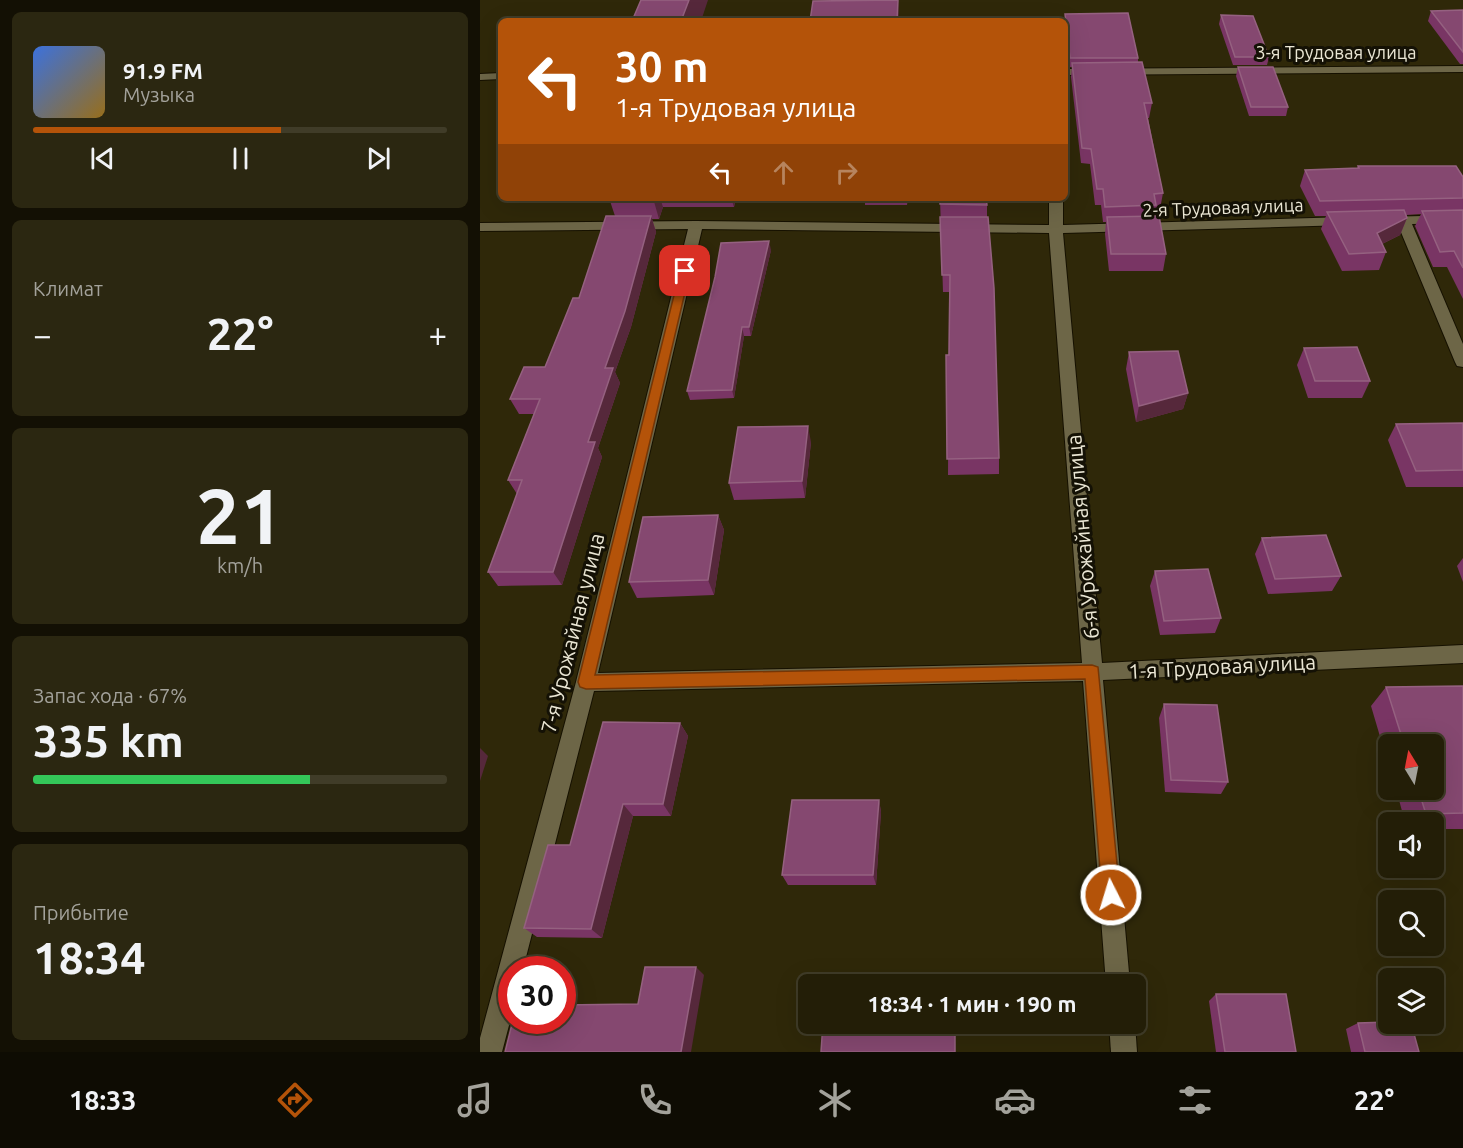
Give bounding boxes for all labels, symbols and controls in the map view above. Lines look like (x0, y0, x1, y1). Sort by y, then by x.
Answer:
icon: left (516, 42, 594, 120)
street label: 3-я Трудовая улица (1256, 42, 1417, 62)
text: 30 m (615, 43, 709, 90)
text: 91.9 FM (123, 58, 203, 83)
text: Музыка (123, 83, 195, 106)
text: 1-я Трудовая улица (615, 92, 857, 122)
icon: previous (86, 142, 119, 175)
icon: pause (224, 142, 257, 175)
icon: next (362, 142, 395, 175)
icon: left (704, 156, 737, 189)
icon: ahead (767, 156, 800, 189)
icon: right (830, 156, 863, 189)
street label: 2-я Трудовая улица (1142, 194, 1304, 220)
pin (659, 245, 710, 296)
icon: arrive (668, 254, 701, 287)
text: Климат (33, 277, 103, 300)
text: 22° (207, 308, 273, 359)
text: − (33, 316, 52, 353)
text: + (428, 316, 447, 353)
street label: 6-я Урожайная улица (1061, 434, 1103, 640)
text: 21 (196, 471, 284, 559)
street label: 7-я Урожайная улица (536, 530, 608, 736)
text: km/h (217, 554, 263, 577)
street label: 1-я Трудовая улица (1128, 649, 1316, 683)
text: Запас хода · 67% (33, 684, 187, 707)
text: 335 km (33, 715, 184, 766)
north arrow (1378, 734, 1444, 800)
map controls (1378, 734, 1444, 1034)
button: sound (1378, 812, 1444, 878)
position arrow (1079, 863, 1143, 927)
button: search (1378, 890, 1444, 956)
text: Прибытие (33, 901, 129, 924)
text: 18:34 (33, 932, 146, 983)
speed limit sign: 30 (498, 956, 576, 1034)
button: layers (1378, 968, 1444, 1034)
text: 18:34 · 1 мин · 190 m (868, 991, 1076, 1016)
icon: directions (274, 1079, 316, 1121)
icon: music (454, 1079, 496, 1121)
icon: phone (634, 1079, 676, 1121)
icon: climate (814, 1079, 856, 1121)
icon: car (994, 1079, 1036, 1121)
icon: filters (1174, 1079, 1216, 1121)
text: 18:33 (69, 1085, 137, 1115)
text: 22° (1354, 1085, 1394, 1115)

